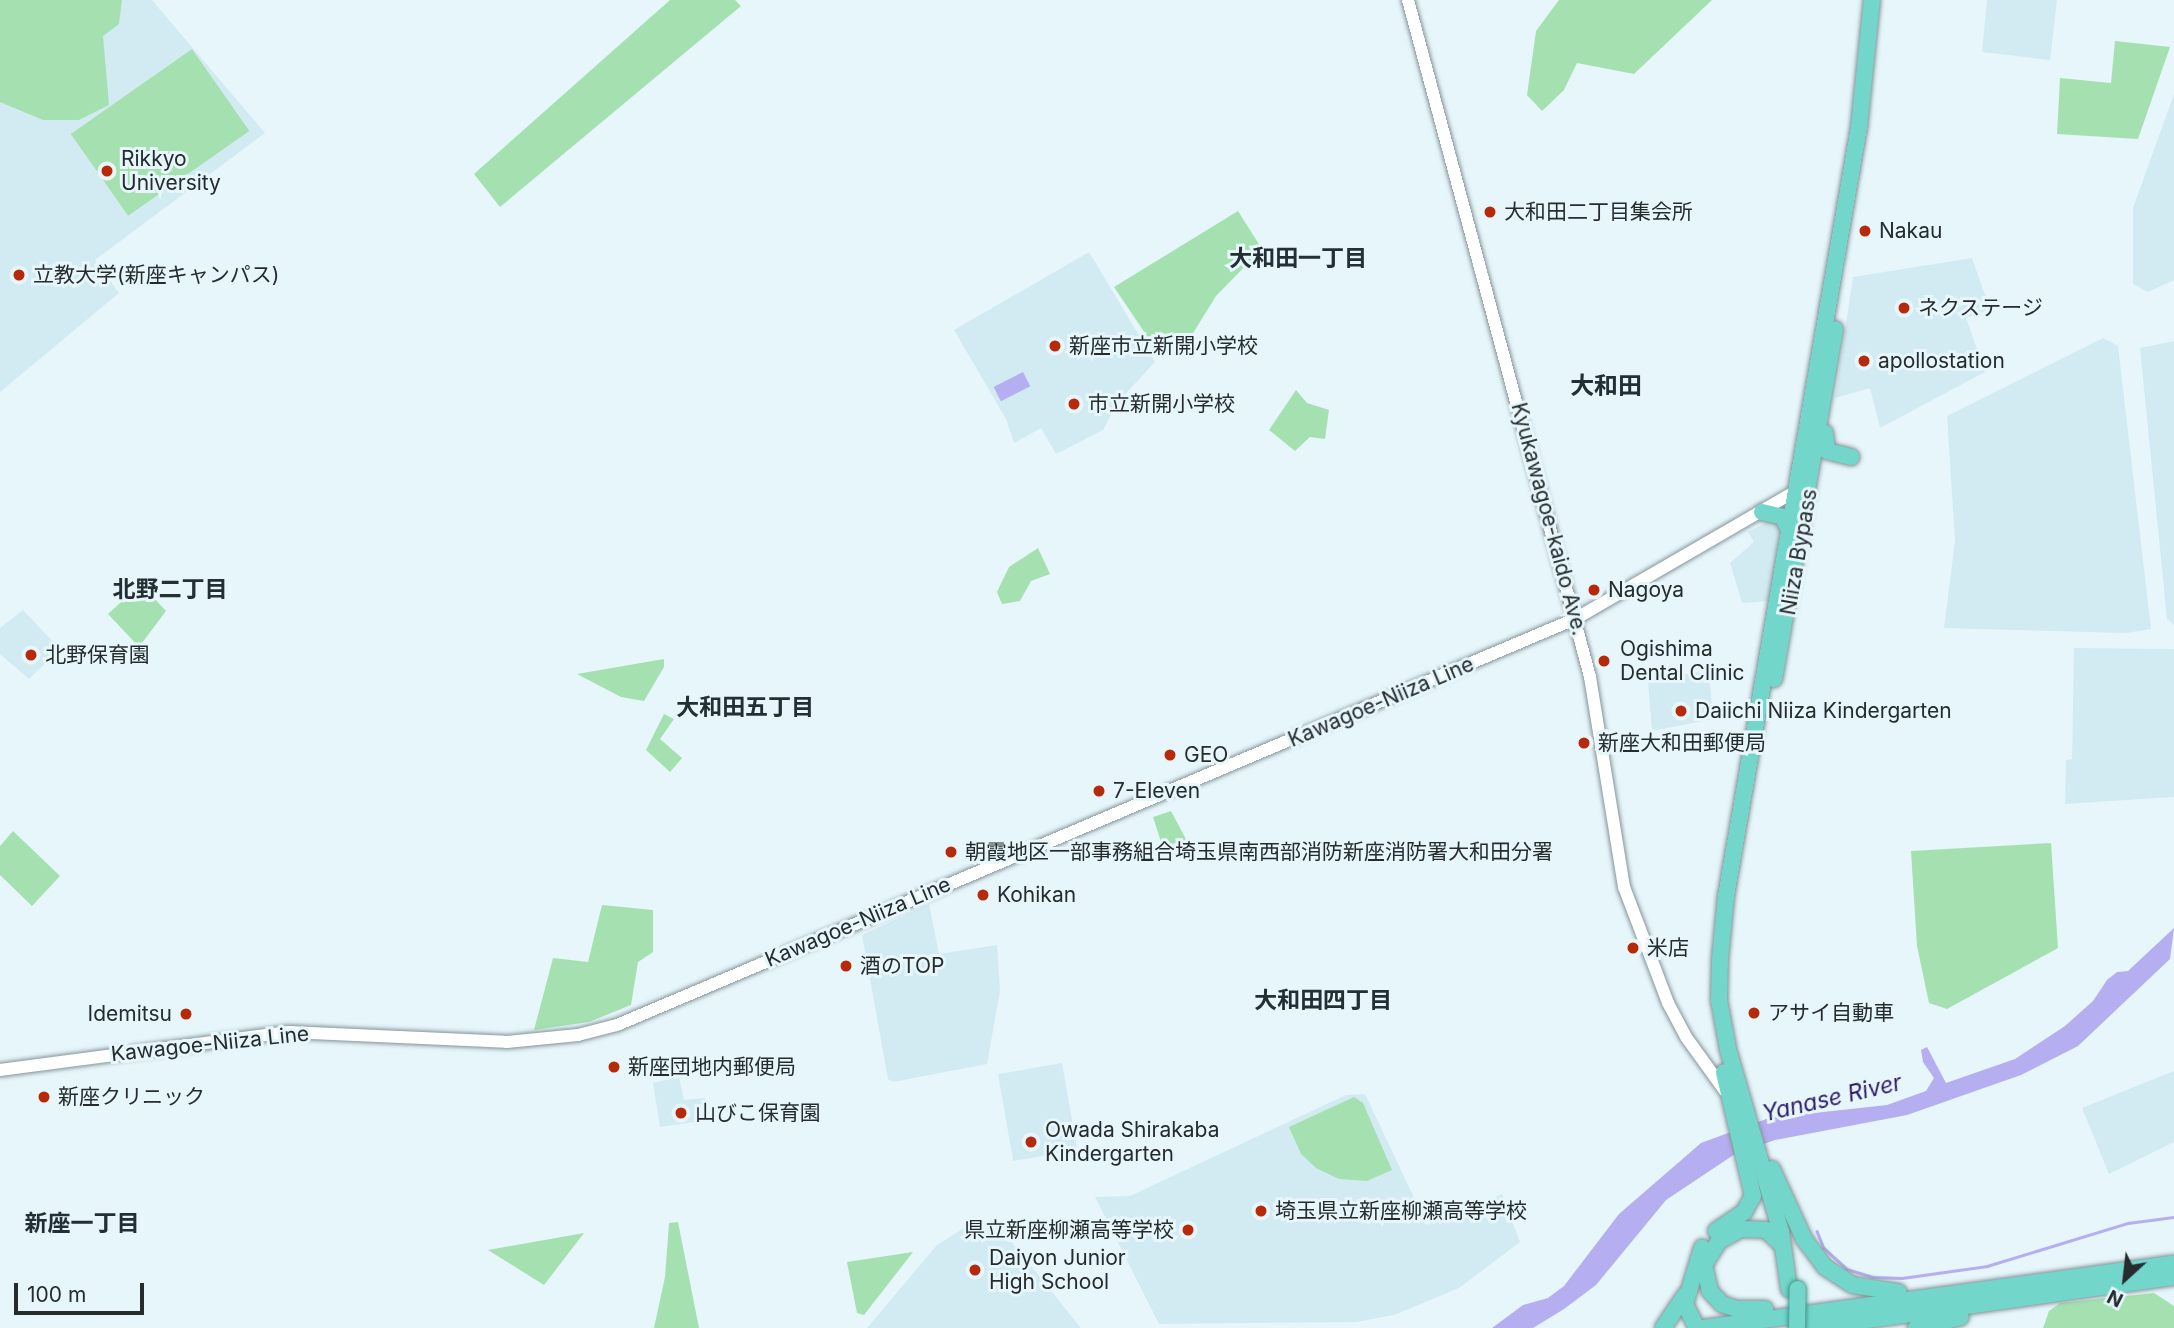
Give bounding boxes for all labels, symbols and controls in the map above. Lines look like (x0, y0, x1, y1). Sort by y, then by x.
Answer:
place label: Rikkyo University (121, 146, 221, 196)
marker: Rikkyo University (99, 163, 115, 179)
place label: 大和田二丁目集会所 (1504, 199, 1693, 225)
marker: 大和田二丁目集会所 (1482, 204, 1498, 220)
place label: Nakau (1879, 218, 1942, 244)
marker: Nakau (1857, 223, 1873, 239)
district label: 大和田一丁目 (1229, 244, 1367, 272)
place label: 立教大学(新座キャンパス) (33, 262, 279, 288)
marker: 立教大学(新座キャンパス) (11, 267, 27, 283)
place label: ネクステージ (1918, 295, 2044, 321)
marker: ネクステージ (1896, 300, 1912, 316)
place label: 新座市立新開小学校 (1069, 333, 1258, 359)
marker: 新座市立新開小学校 (1047, 338, 1063, 354)
place label: apollostation (1878, 348, 2005, 374)
marker: apollostation (1856, 353, 1872, 369)
district label: 大和田 (1570, 372, 1642, 400)
place label: 市立新開小学校 (1088, 391, 1235, 417)
marker: 市立新開小学校 (1066, 396, 1082, 412)
street label: Kyukawagoe-kaido Ave. (1506, 400, 1592, 638)
street label: Niiza Bypass (1775, 487, 1823, 617)
district label: 北野二丁目 (113, 575, 227, 603)
place label: Nagoya (1608, 577, 1684, 603)
marker: Nagoya (1586, 582, 1602, 598)
place label: Ogishima Dental Clinic (1620, 636, 1745, 686)
place label: 北野保育園 (45, 642, 150, 668)
marker: 北野保育園 (23, 647, 39, 663)
street label: Kawagoe-Niiza Line (1284, 651, 1478, 753)
marker: Ogishima Dental Clinic (1594, 651, 1614, 671)
district label: 大和田五丁目 (676, 693, 814, 721)
place label: Daiichi Niiza Kindergarten (1695, 698, 1952, 724)
marker: Daiichi Niiza Kindergarten (1673, 703, 1689, 719)
place label: 新座大和田郵便局 (1598, 730, 1766, 756)
marker: 新座大和田郵便局 (1576, 735, 1592, 751)
place label: GEO (1184, 742, 1228, 768)
marker: GEO (1162, 747, 1178, 763)
place label: 7-Eleven (1113, 778, 1200, 804)
marker: 7-Eleven (1091, 783, 1107, 799)
place label: 朝霞地区一部事務組合埼玉県南西部消防新座消防署大和田分署 (965, 839, 1553, 865)
marker: 朝霞地区一部事務組合埼玉県南西部消防新座消防署大和田分署 (943, 844, 959, 860)
street label: Kawagoe-Niiza Line (761, 871, 955, 973)
place label: Kohikan (997, 882, 1076, 908)
marker: Kohikan (975, 887, 991, 903)
place label: 米店 (1647, 935, 1689, 961)
marker: 米店 (1625, 940, 1641, 956)
place label: 酒のTOP (860, 953, 944, 979)
marker: 酒のTOP (838, 958, 854, 974)
district label: 大和田四丁目 (1254, 986, 1392, 1014)
place label: アサイ自動車 (1768, 1000, 1894, 1026)
place label: Idemitsu (88, 1001, 172, 1027)
marker: アサイ自動車 (1746, 1005, 1762, 1021)
marker: Idemitsu (178, 1006, 194, 1022)
street label: Kawagoe-Niiza Line (110, 1021, 310, 1067)
place label: 新座団地内郵便局 (628, 1054, 796, 1080)
marker: 新座団地内郵便局 (606, 1059, 622, 1075)
water label: Yanase River (1760, 1069, 1904, 1127)
place label: 新座クリニック (58, 1084, 205, 1110)
marker: 新座クリニック (36, 1089, 52, 1105)
place label: 山びこ保育園 (695, 1100, 821, 1126)
marker: 山びこ保育園 (673, 1105, 689, 1121)
place label: Owada Shirakaba Kindergarten (1045, 1117, 1219, 1167)
marker: Owada Shirakaba Kindergarten (1023, 1134, 1039, 1150)
place label: 埼玉県立新座柳瀬高等学校 (1275, 1198, 1527, 1224)
marker: 埼玉県立新座柳瀬高等学校 (1253, 1203, 1269, 1219)
district label: 新座一丁目 (25, 1209, 139, 1237)
place label: 県立新座柳瀬高等学校 (964, 1217, 1174, 1243)
marker: 県立新座柳瀬高等学校 (1180, 1222, 1196, 1238)
north arrow (2090, 1244, 2160, 1314)
place label: Daiyon Junior High School (989, 1245, 1126, 1295)
marker: Daiyon Junior High School (967, 1262, 983, 1278)
scale bar (18, 1268, 147, 1312)
text: 100 m (27, 1282, 86, 1307)
text: N (2104, 1285, 2127, 1312)

